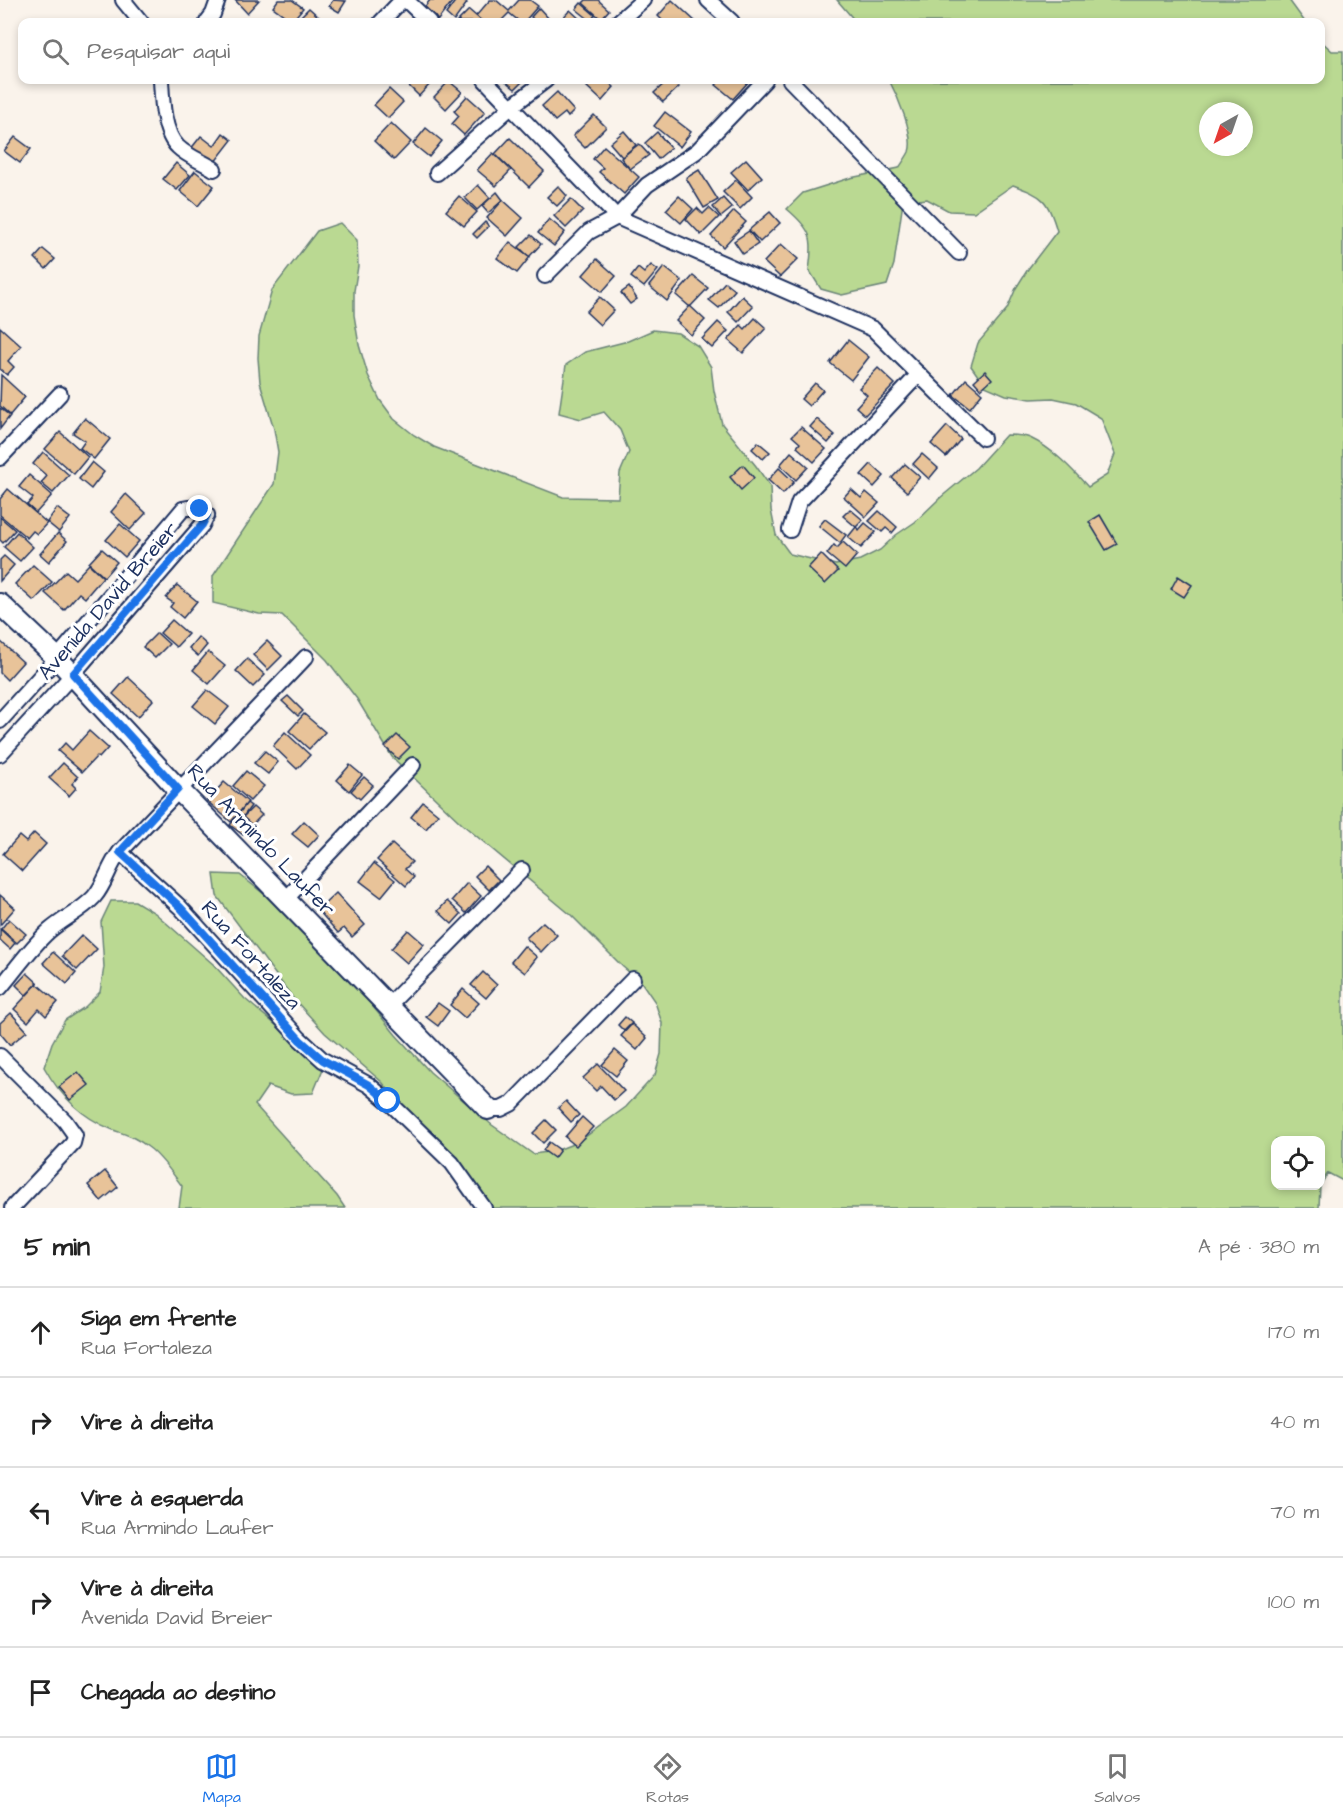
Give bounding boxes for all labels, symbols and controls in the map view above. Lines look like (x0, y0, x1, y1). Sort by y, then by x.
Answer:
search box (18, 18, 1325, 84)
icon: search (39, 35, 72, 68)
text: Pesquisar aqui (87, 36, 230, 67)
north arrow (1199, 102, 1253, 156)
route end (186, 495, 212, 521)
street label: Avenida David Breier (31, 515, 185, 686)
street label: Rua Armindo Laufer (180, 757, 342, 923)
street label: Rua Fortaleza (194, 894, 308, 1016)
route start (374, 1087, 400, 1113)
map controls (1271, 1136, 1325, 1190)
button: locate (1271, 1136, 1325, 1190)
text: 5 min (24, 1229, 90, 1265)
text: A pé · 380 m (1198, 1233, 1319, 1261)
text: Siga em frente (81, 1303, 237, 1334)
icon: ahead (24, 1316, 57, 1349)
text: 170 m (1268, 1318, 1319, 1346)
text: Rua Fortaleza (81, 1334, 212, 1362)
icon: right (24, 1406, 57, 1439)
text: Vire à direita (81, 1407, 213, 1438)
text: 40 m (1269, 1408, 1319, 1436)
text: Vire à esquerda (81, 1483, 243, 1514)
icon: left (24, 1496, 57, 1529)
text: 70 m (1271, 1498, 1319, 1526)
text: Rua Armindo Laufer (81, 1514, 273, 1542)
text: Vire à direita (81, 1573, 213, 1604)
icon: right (24, 1586, 57, 1619)
text: 100 m (1268, 1588, 1319, 1616)
text: Avenida David Breier (81, 1604, 272, 1632)
icon: arrive (24, 1676, 57, 1709)
text: Chegada ao destino (81, 1677, 275, 1708)
tab: Mapa (203, 1750, 241, 1808)
tab: Rotas (646, 1750, 689, 1808)
tab: Salvos (1094, 1750, 1140, 1808)

